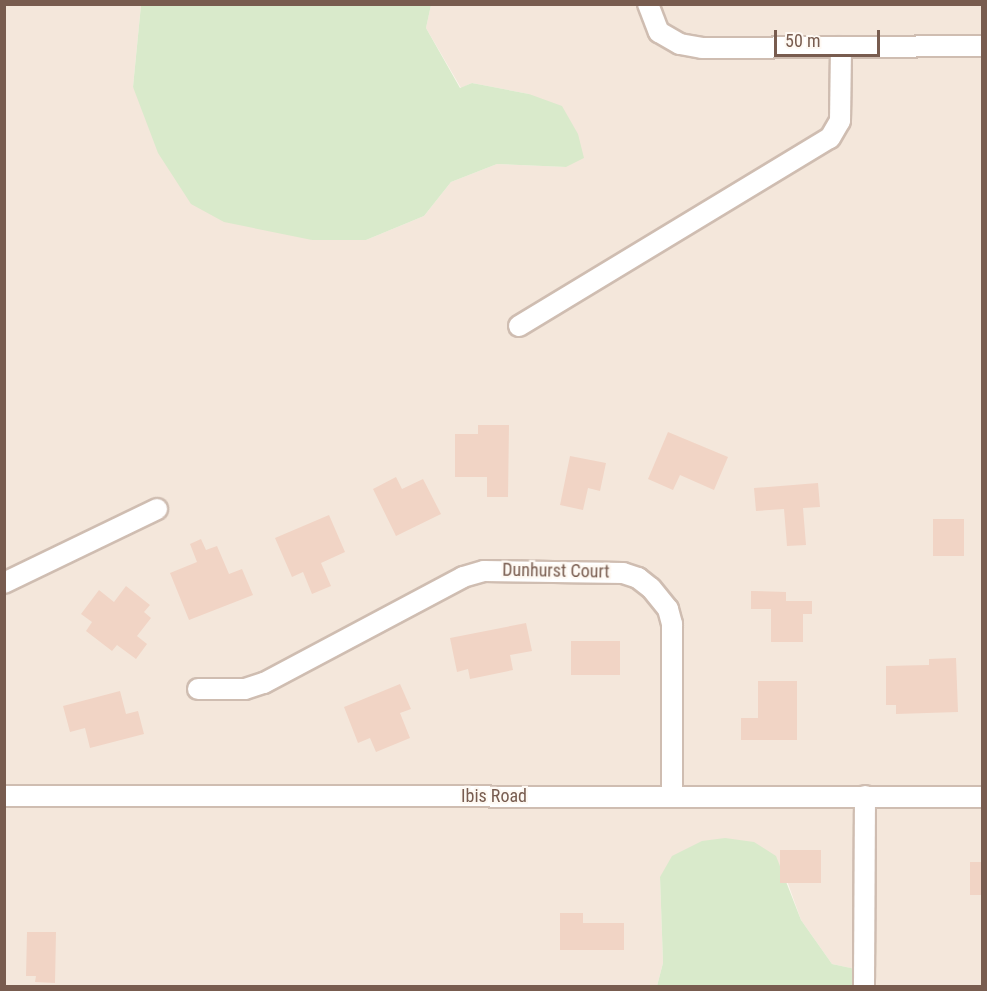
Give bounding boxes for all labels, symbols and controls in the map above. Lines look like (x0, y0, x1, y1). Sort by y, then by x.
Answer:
scale bar (777, 18, 884, 56)
text: 50 m (785, 30, 820, 51)
street label: Dunhurst Court (502, 559, 610, 583)
street label: Ibis Road (461, 785, 527, 807)

